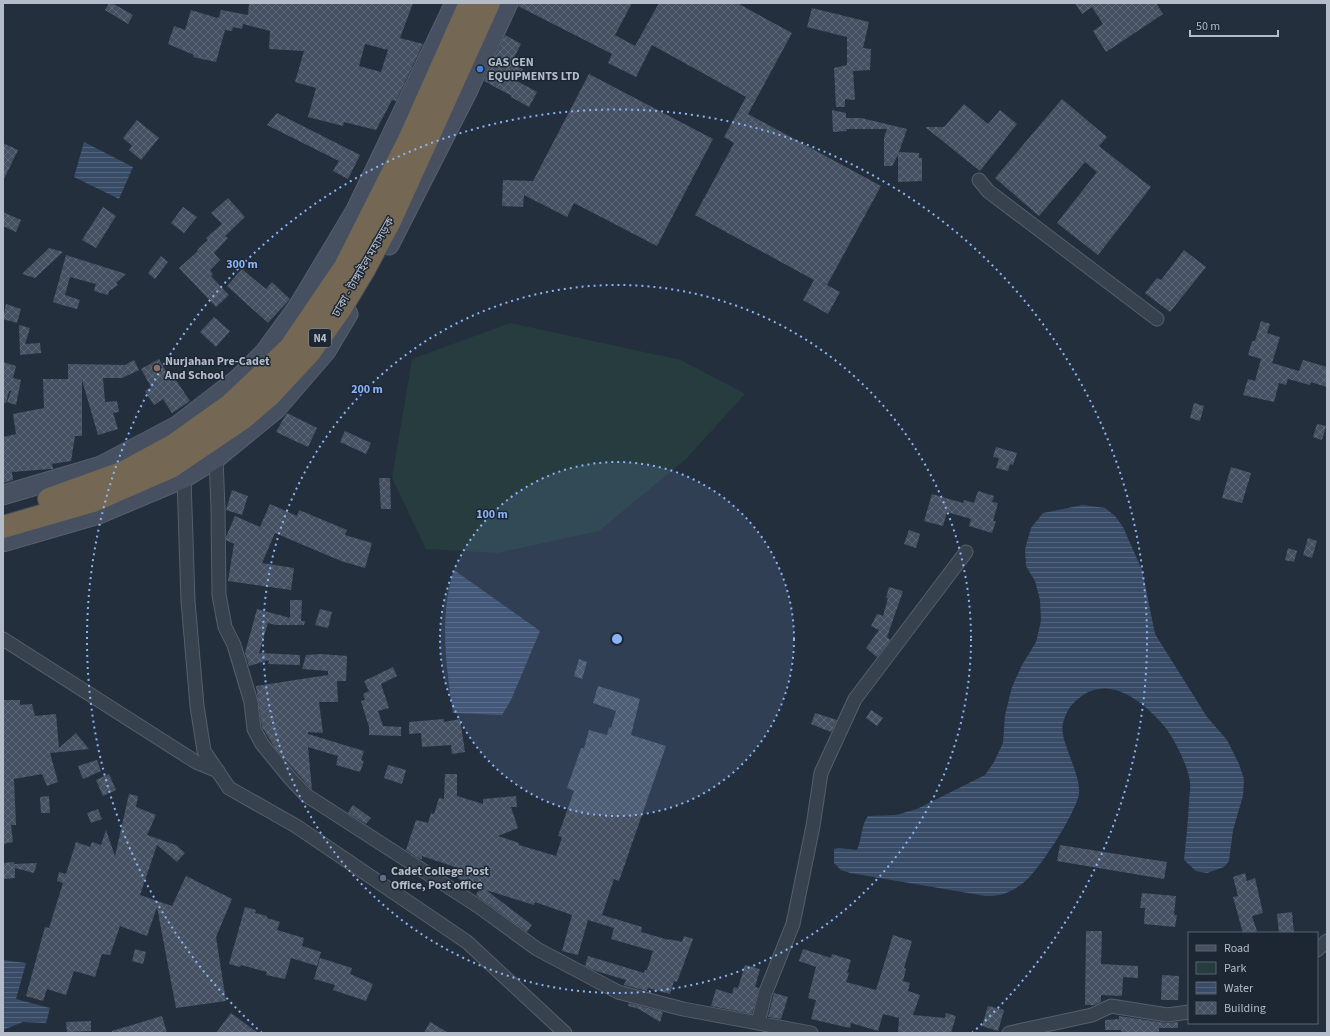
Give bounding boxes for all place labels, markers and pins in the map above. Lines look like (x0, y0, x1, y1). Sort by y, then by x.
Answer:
place label: GAS GEN EQUIPMENTS LTD (488, 54, 580, 85)
marker: GAS GEN EQUIPMENTS LTD (475, 64, 485, 74)
place label: Nurjahan Pre-Cadet And School (164, 353, 270, 384)
marker: Nurjahan Pre-Cadet And School (152, 363, 162, 373)
centre of rings (610, 632, 624, 646)
place label: Cadet College Post Office, Post office (391, 863, 489, 894)
marker: Cadet College Post Office, Post office (378, 873, 388, 883)

